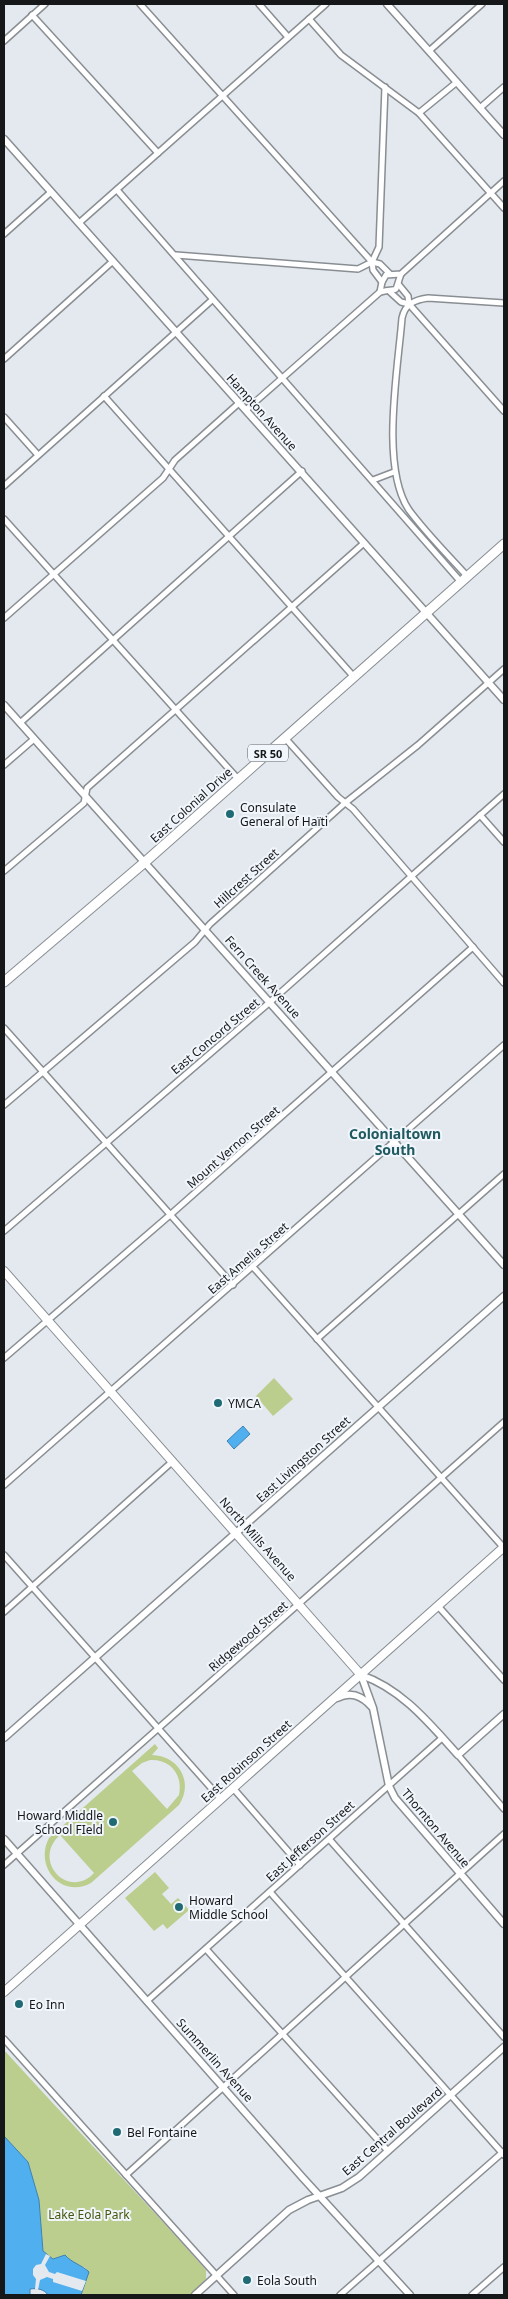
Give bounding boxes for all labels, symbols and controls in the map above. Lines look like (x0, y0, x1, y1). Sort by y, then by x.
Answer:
street label: Hampton Avenue (223, 370, 301, 454)
road number: SR 50 (248, 744, 288, 761)
street label: East Colonial Drive (146, 763, 236, 846)
place label: Consulate General of Haïti (240, 799, 328, 830)
marker: Consulate General of Haïti (224, 808, 236, 820)
street label: Hillcrest Street (210, 844, 283, 912)
street label: Fern Creek Avenue (221, 932, 305, 1022)
street label: East Concord Street (167, 994, 263, 1078)
street label: Mount Vernon Street (183, 1102, 284, 1192)
district label: Colonialtown South (349, 1124, 441, 1159)
street label: East Amelia Street (204, 1218, 292, 1298)
place label: YMCA (228, 1395, 261, 1412)
marker: YMCA (212, 1397, 224, 1409)
street label: East Livingston Street (252, 1412, 354, 1506)
street label: North Mills Avenue (216, 1493, 300, 1585)
street label: Ridgewood Street (205, 1596, 292, 1675)
street label: East Robinson Street (197, 1715, 295, 1806)
street label: Thornton Avenue (398, 1785, 474, 1871)
street label: East Jefferson Street (262, 1796, 358, 1885)
place label: Howard Middle School FIeld (17, 1807, 103, 1838)
marker: Howard Middle School FIeld (107, 1816, 119, 1828)
place label: Howard Middle School (189, 1892, 268, 1923)
marker: Howard Middle School (173, 1901, 185, 1913)
place label: Eo Inn (29, 1996, 65, 2013)
marker: Eo Inn (13, 1998, 25, 2010)
street label: Summerlin Avenue (173, 2015, 257, 2106)
street label: East Central Boulevard (338, 2083, 446, 2179)
place label: Bel Fontaine (127, 2124, 197, 2141)
marker: Bel Fontaine (111, 2126, 123, 2138)
park label: Lake Eola Park (48, 2206, 130, 2223)
place label: Eola South (257, 2272, 317, 2289)
marker: Eola South (241, 2274, 253, 2286)

